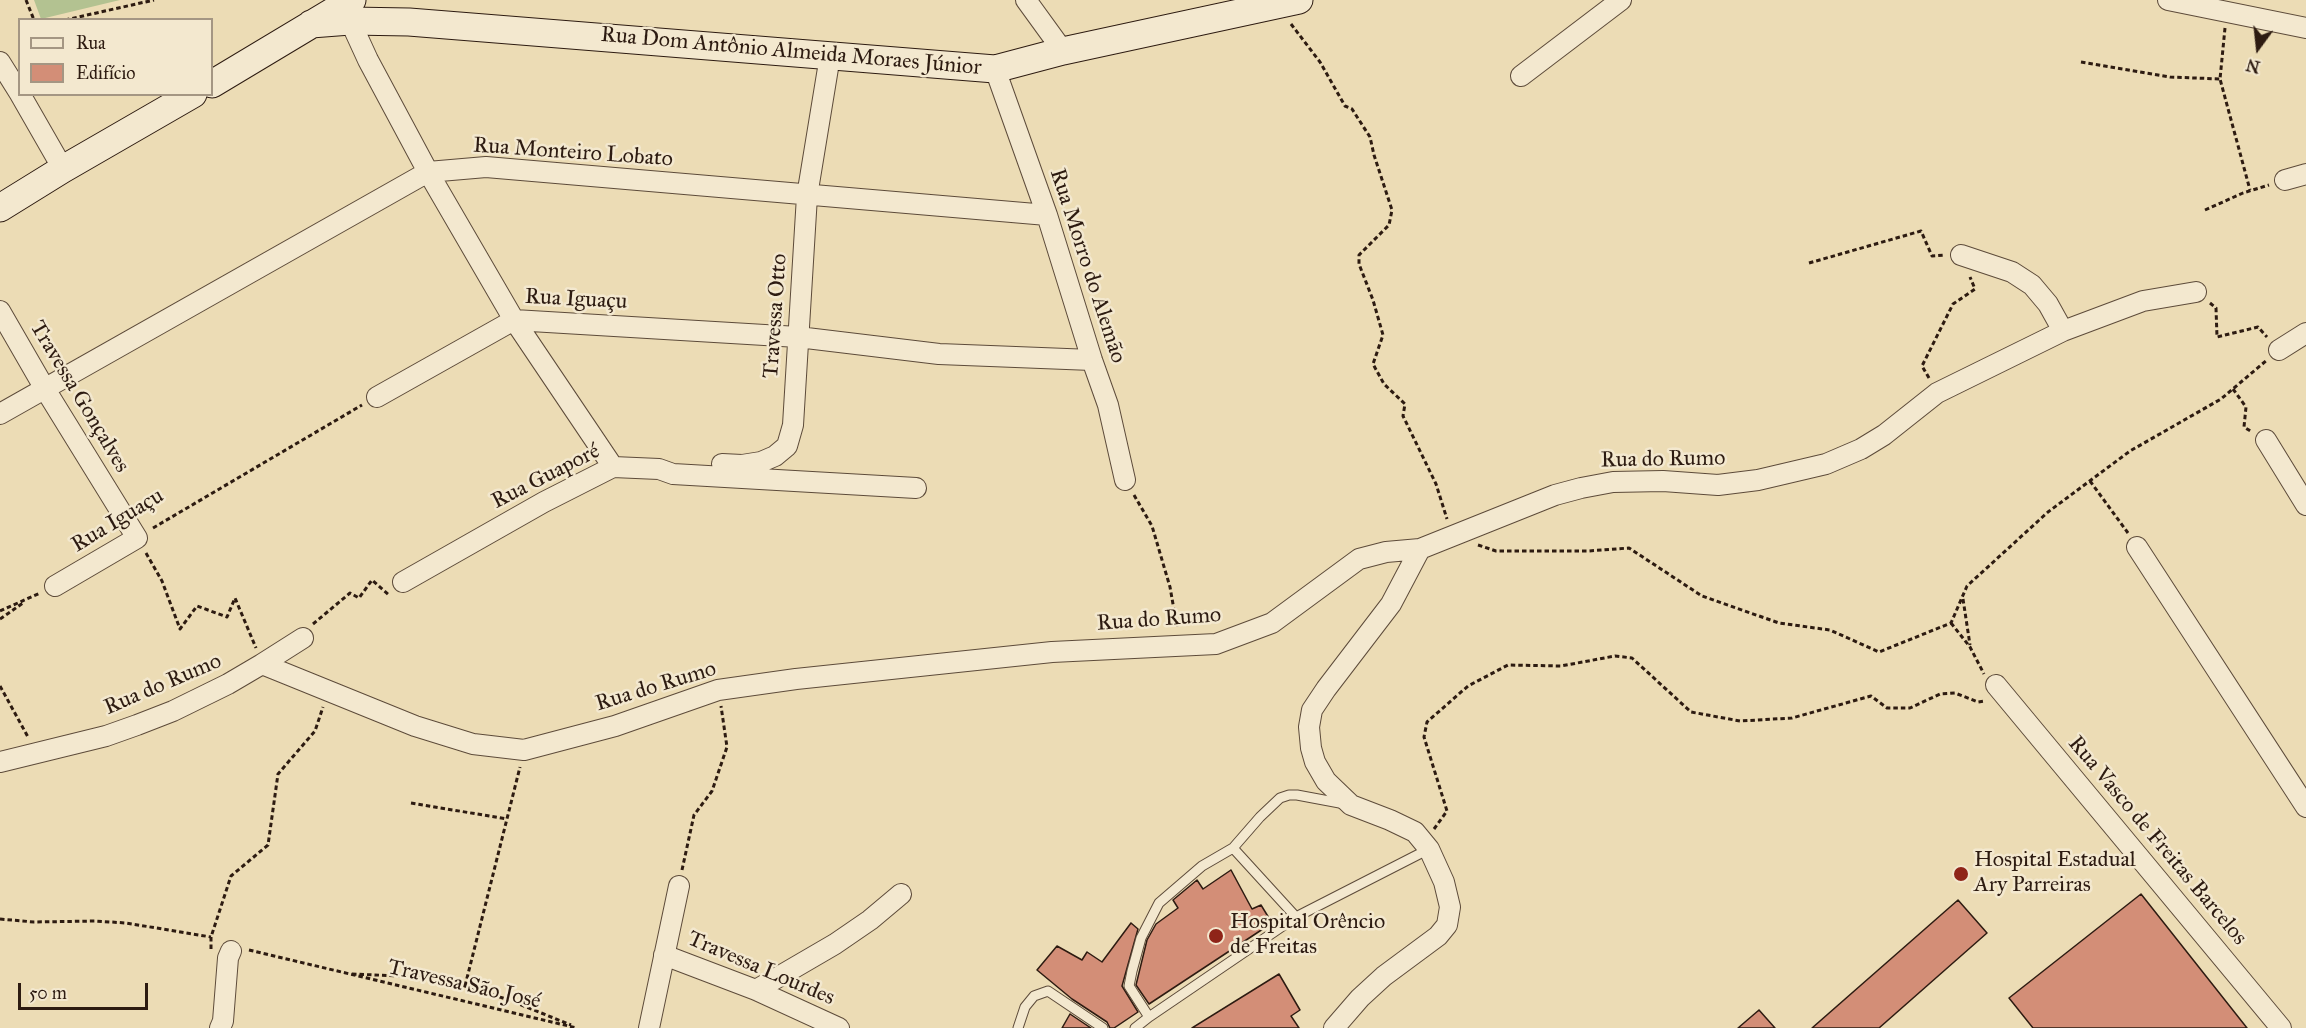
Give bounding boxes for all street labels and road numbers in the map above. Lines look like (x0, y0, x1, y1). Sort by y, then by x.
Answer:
street label: Rua Dom Antônio Almeida Moraes Júnior (600, 22, 982, 82)
street label: Rua Monteiro Lobato (472, 133, 674, 173)
street label: Rua Morro do Alemão (1043, 165, 1131, 367)
street label: Travessa Otto (758, 253, 794, 379)
street label: Rua Iguaçu (524, 284, 628, 316)
street label: Travessa Gonçalves (23, 316, 135, 478)
street label: Rua Guaporé (488, 439, 604, 515)
street label: Rua do Rumo (1600, 446, 1726, 474)
street label: Rua Iguaçu (67, 483, 169, 559)
street label: Rua do Rumo (1096, 602, 1222, 638)
street label: Rua do Rumo (100, 648, 226, 722)
street label: Rua do Rumo (592, 656, 720, 718)
street label: Rua Vasco de Freitas Barcelos (2062, 731, 2252, 951)
street label: Travessa Lourdes (684, 926, 838, 1012)
street label: Travessa São José (385, 955, 543, 1015)

